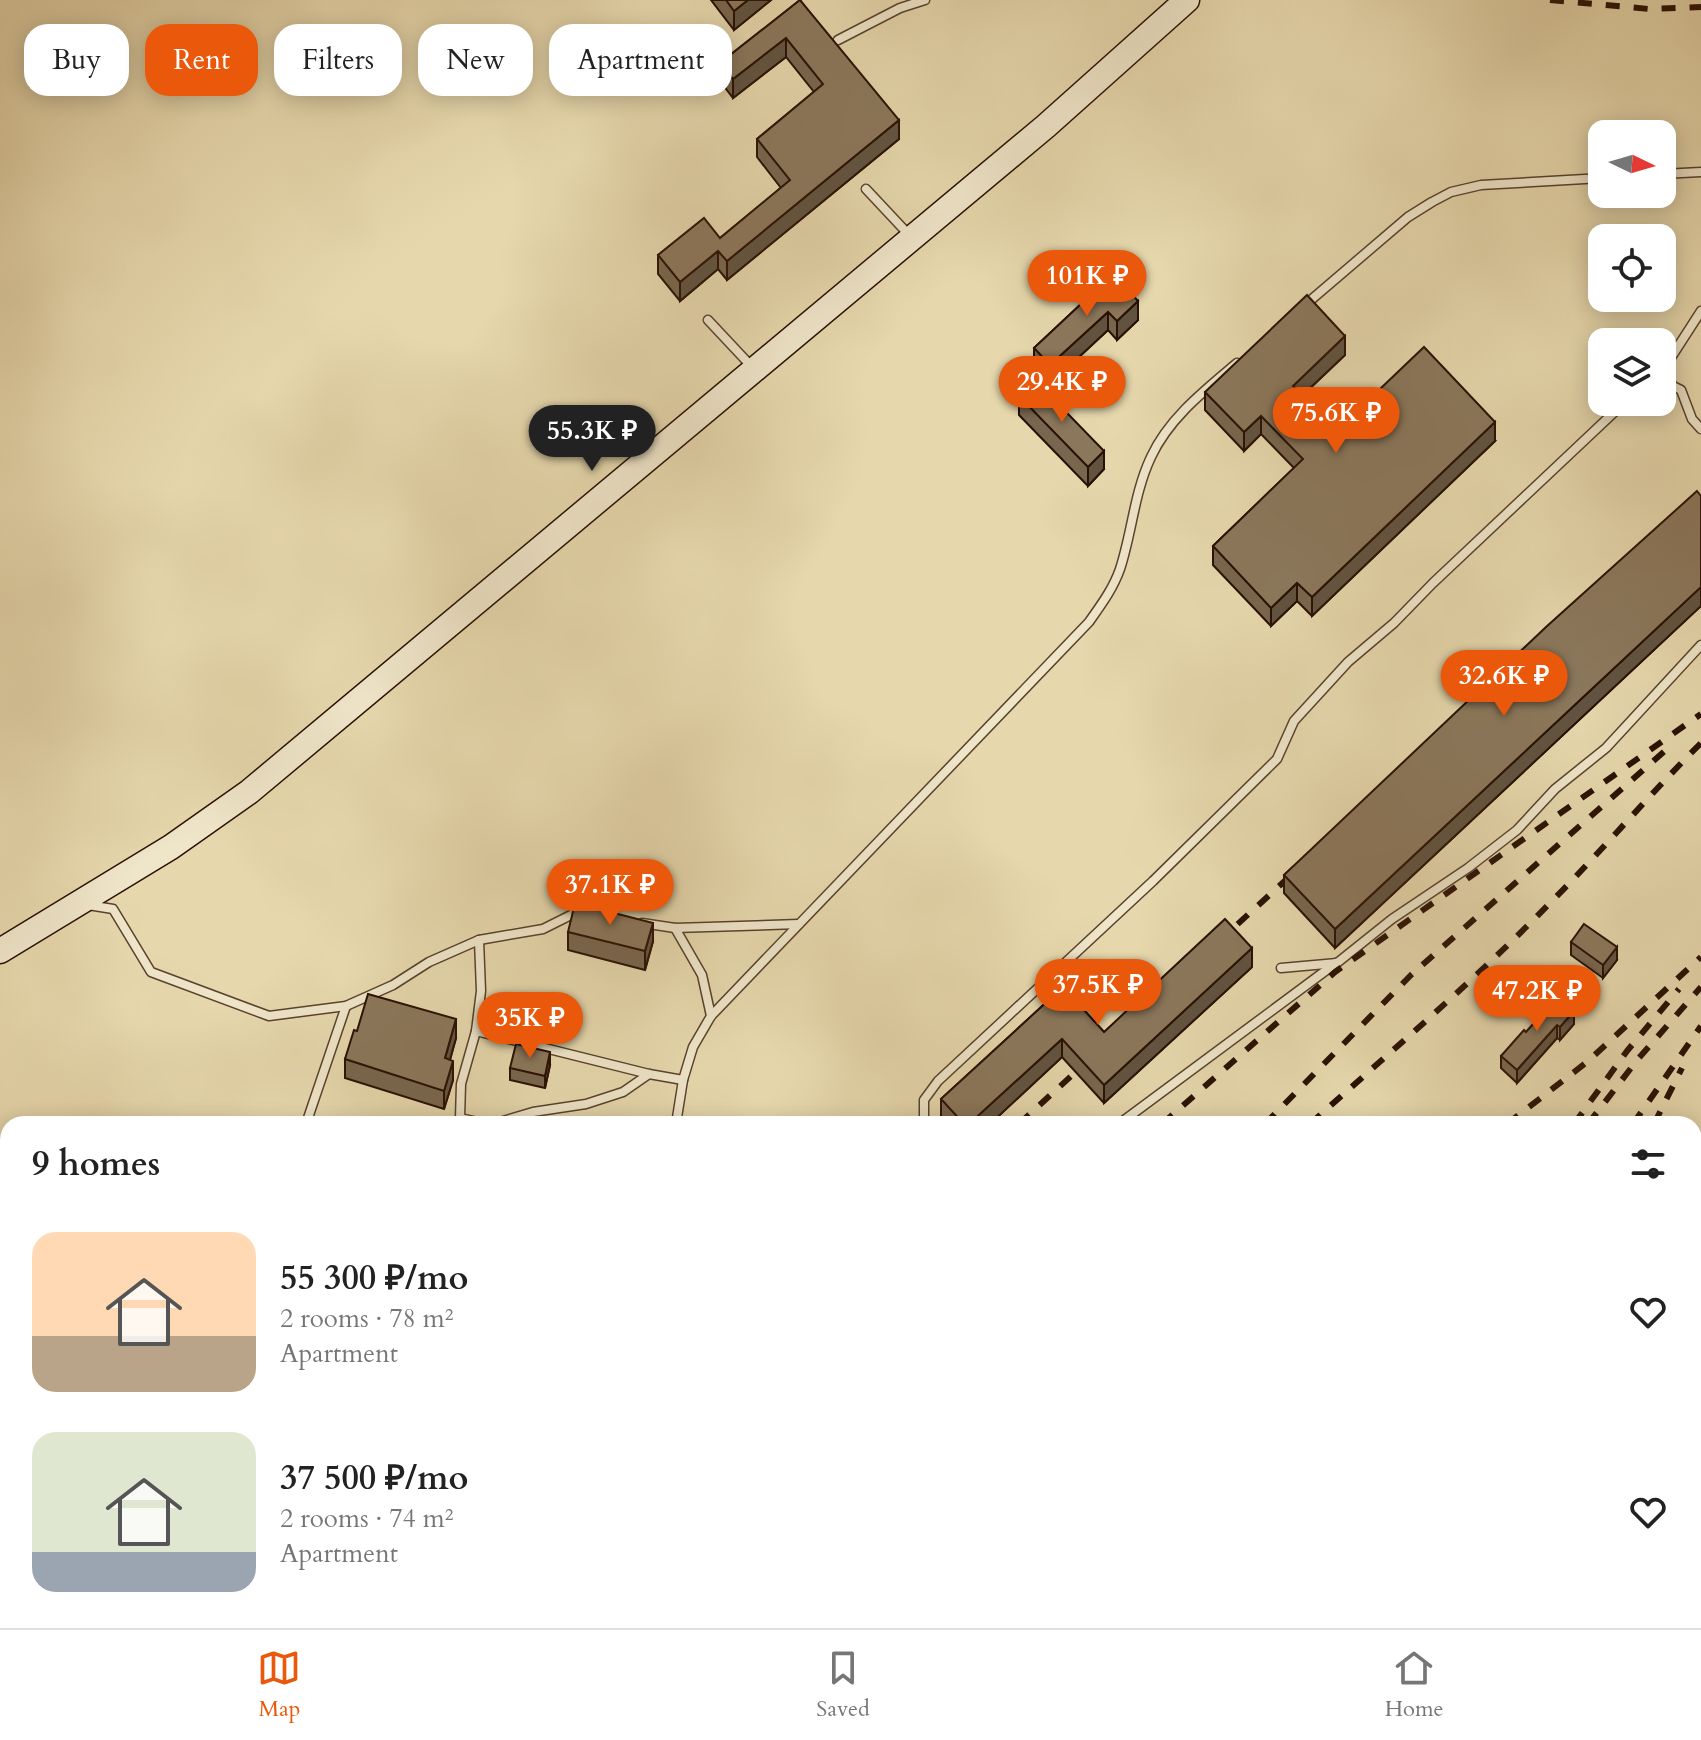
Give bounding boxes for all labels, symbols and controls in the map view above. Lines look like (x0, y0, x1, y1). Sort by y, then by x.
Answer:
chip: Buy (24, 24, 129, 96)
chip: Rent (145, 24, 258, 96)
chip: Filters (274, 24, 402, 96)
chip: New (418, 24, 533, 96)
chip: Apartment (549, 24, 732, 96)
north arrow (1588, 120, 1676, 208)
map controls (1588, 120, 1676, 416)
button: locate (1588, 224, 1676, 312)
pin: 101K ₽ (1022, 250, 1152, 318)
text: 101K ₽ (1045, 258, 1129, 293)
button: layers (1588, 328, 1676, 416)
pin: 29.4K ₽ (988, 356, 1136, 424)
text: 29.4K ₽ (1017, 364, 1107, 399)
pin: 75.6K ₽ (1262, 387, 1410, 455)
text: 75.6K ₽ (1291, 395, 1381, 430)
pin: 55.3K ₽ (518, 405, 666, 473)
text: 55.3K ₽ (547, 413, 637, 448)
pin: 32.6K ₽ (1430, 650, 1578, 718)
text: 32.6K ₽ (1459, 658, 1549, 693)
pin: 37.1K ₽ (536, 859, 684, 927)
text: 37.1K ₽ (565, 867, 655, 902)
pin: 37.5K ₽ (1024, 959, 1172, 1027)
pin: 47.2K ₽ (1463, 965, 1611, 1033)
text: 37.5K ₽ (1053, 967, 1143, 1002)
text: 47.2K ₽ (1492, 973, 1582, 1008)
pin: 35K ₽ (474, 992, 586, 1060)
text: 35K ₽ (495, 1000, 565, 1035)
text: 9 homes (32, 1141, 160, 1187)
icon: filters (1626, 1142, 1670, 1186)
text: 55 300 ₽/mo (280, 1255, 468, 1301)
icon: home (96, 1264, 192, 1360)
icon: heart (1626, 1290, 1670, 1334)
text: 2 rooms · 78 m² (280, 1301, 453, 1336)
text: Apartment (280, 1336, 398, 1371)
text: 37 500 ₽/mo (280, 1455, 468, 1501)
icon: home (96, 1464, 192, 1560)
icon: heart (1626, 1490, 1670, 1534)
text: 2 rooms · 74 m² (280, 1501, 453, 1536)
text: Apartment (280, 1536, 398, 1571)
tab: Map (257, 1646, 301, 1724)
tab: Saved (816, 1646, 870, 1724)
tab: Home (1385, 1646, 1444, 1724)

